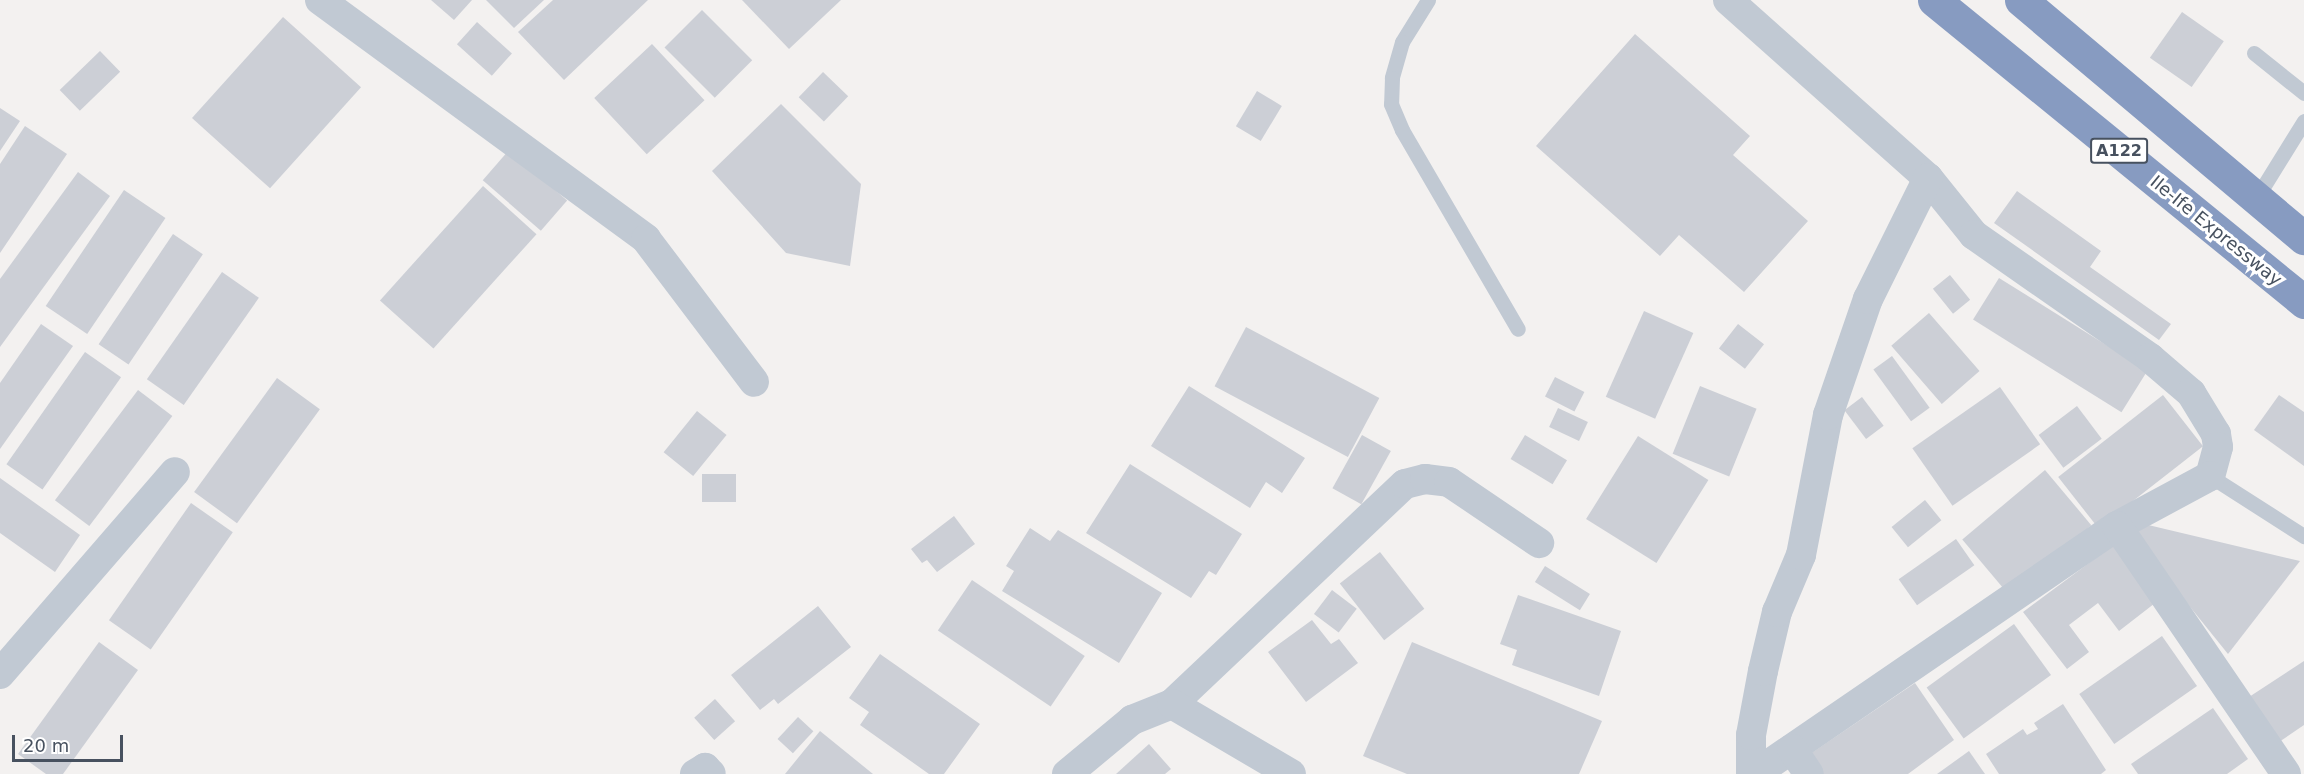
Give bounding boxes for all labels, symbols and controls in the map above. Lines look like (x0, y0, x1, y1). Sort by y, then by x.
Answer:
road number: A122 (2089, 138, 2149, 164)
street label: Ile-Ife Expressway (2146, 171, 2286, 291)
scale bar (15, 723, 126, 761)
text: 20 m (23, 735, 69, 756)

